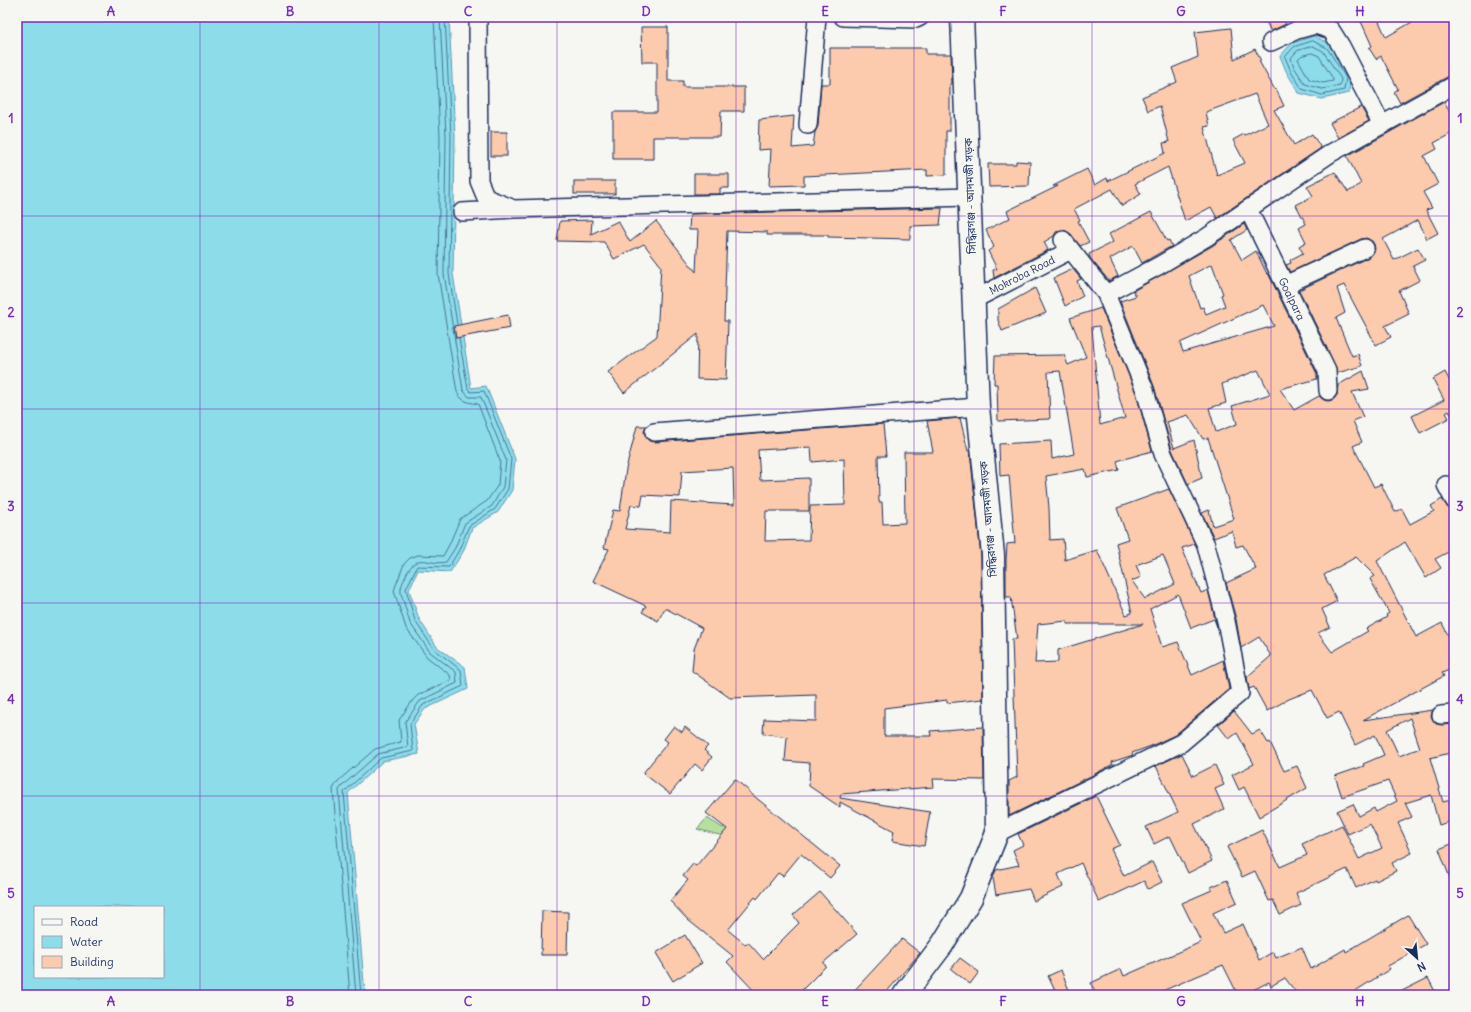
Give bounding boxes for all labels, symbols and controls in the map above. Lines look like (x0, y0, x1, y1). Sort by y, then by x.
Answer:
text: A (107, 3, 116, 20)
text: B (286, 3, 295, 20)
text: C (464, 3, 473, 20)
text: D (641, 3, 651, 20)
text: E (821, 3, 829, 20)
text: F (999, 3, 1007, 20)
text: G (1176, 3, 1186, 20)
text: H (1355, 3, 1365, 20)
text: 1 (8, 110, 14, 127)
text: 1 (1457, 110, 1463, 127)
street label: সিদ্ধিরগঞ্জ - আদমজী সড়ক (961, 138, 979, 255)
street label: Mokroba Road (987, 252, 1058, 298)
street label: Goalpara (1275, 275, 1308, 323)
text: 2 (7, 304, 15, 321)
text: 2 (1456, 304, 1464, 321)
street label: সিদ্ধিরগঞ্জ - আদমজী সড়ক (976, 461, 1000, 578)
text: 3 (7, 498, 15, 515)
text: 3 (1456, 498, 1464, 515)
text: 4 (7, 691, 15, 708)
text: 4 (1456, 691, 1464, 708)
text: 5 (7, 885, 15, 902)
text: 5 (1456, 885, 1464, 902)
legend (34, 906, 164, 978)
text: Road (70, 914, 98, 929)
text: Water (70, 934, 103, 949)
north arrow (1397, 938, 1437, 978)
text: Building (70, 954, 114, 969)
text: N (1415, 959, 1428, 975)
text: A (107, 993, 116, 1010)
text: B (286, 993, 295, 1010)
text: C (464, 993, 473, 1010)
text: D (641, 993, 651, 1010)
text: E (821, 993, 829, 1010)
text: F (999, 993, 1007, 1010)
text: G (1176, 993, 1186, 1010)
text: H (1355, 993, 1365, 1010)

